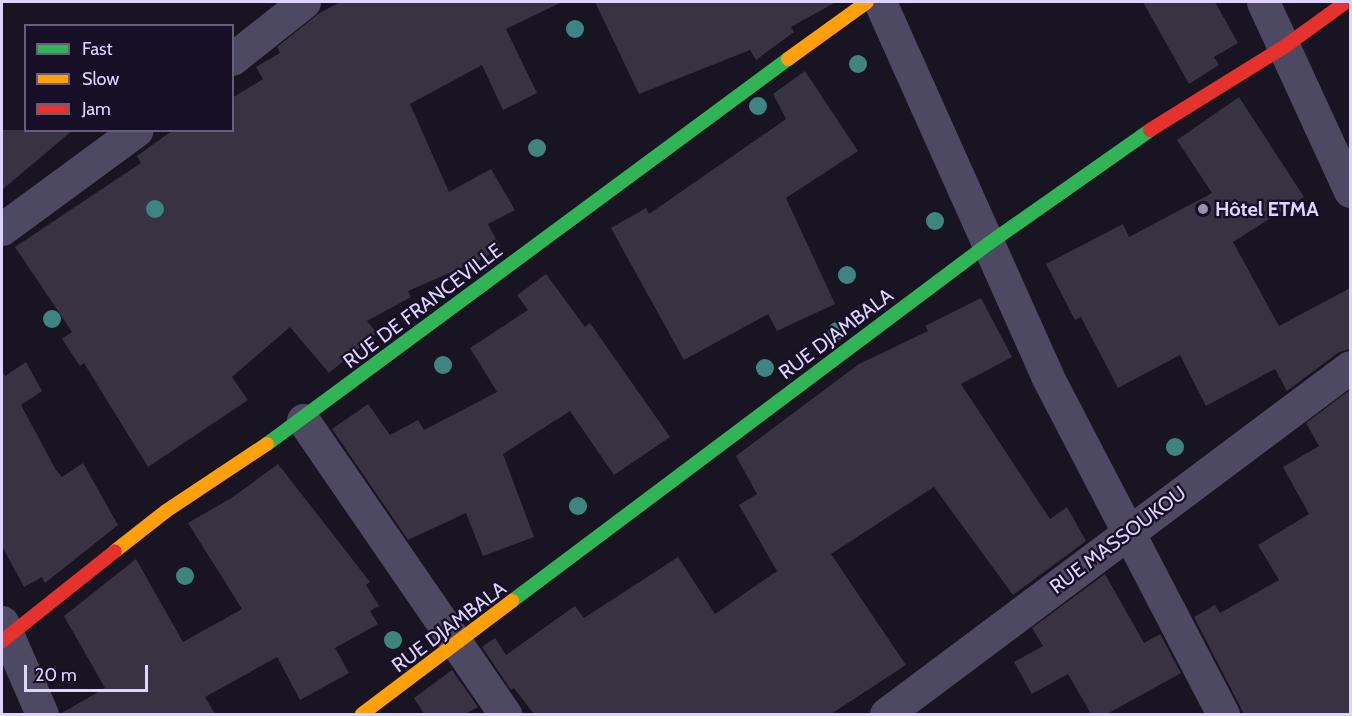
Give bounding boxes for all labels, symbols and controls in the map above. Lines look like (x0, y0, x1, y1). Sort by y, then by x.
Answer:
legend (24, 24, 234, 132)
text: Fast (82, 38, 113, 60)
text: Slow (82, 68, 119, 90)
text: Jam (82, 98, 111, 120)
place label: Hôtel ETMA (1215, 197, 1319, 221)
marker: Hôtel ETMA (1196, 202, 1210, 216)
street label: RUE DE FRANCEVILLE (339, 238, 507, 374)
street label: RUE DJAMBALA (774, 283, 898, 385)
street label: RUE MASSOUKOU (1045, 481, 1191, 599)
street label: RUE DJAMBALA (387, 576, 511, 678)
scale bar (27, 653, 152, 691)
text: 20 m (35, 664, 77, 686)

